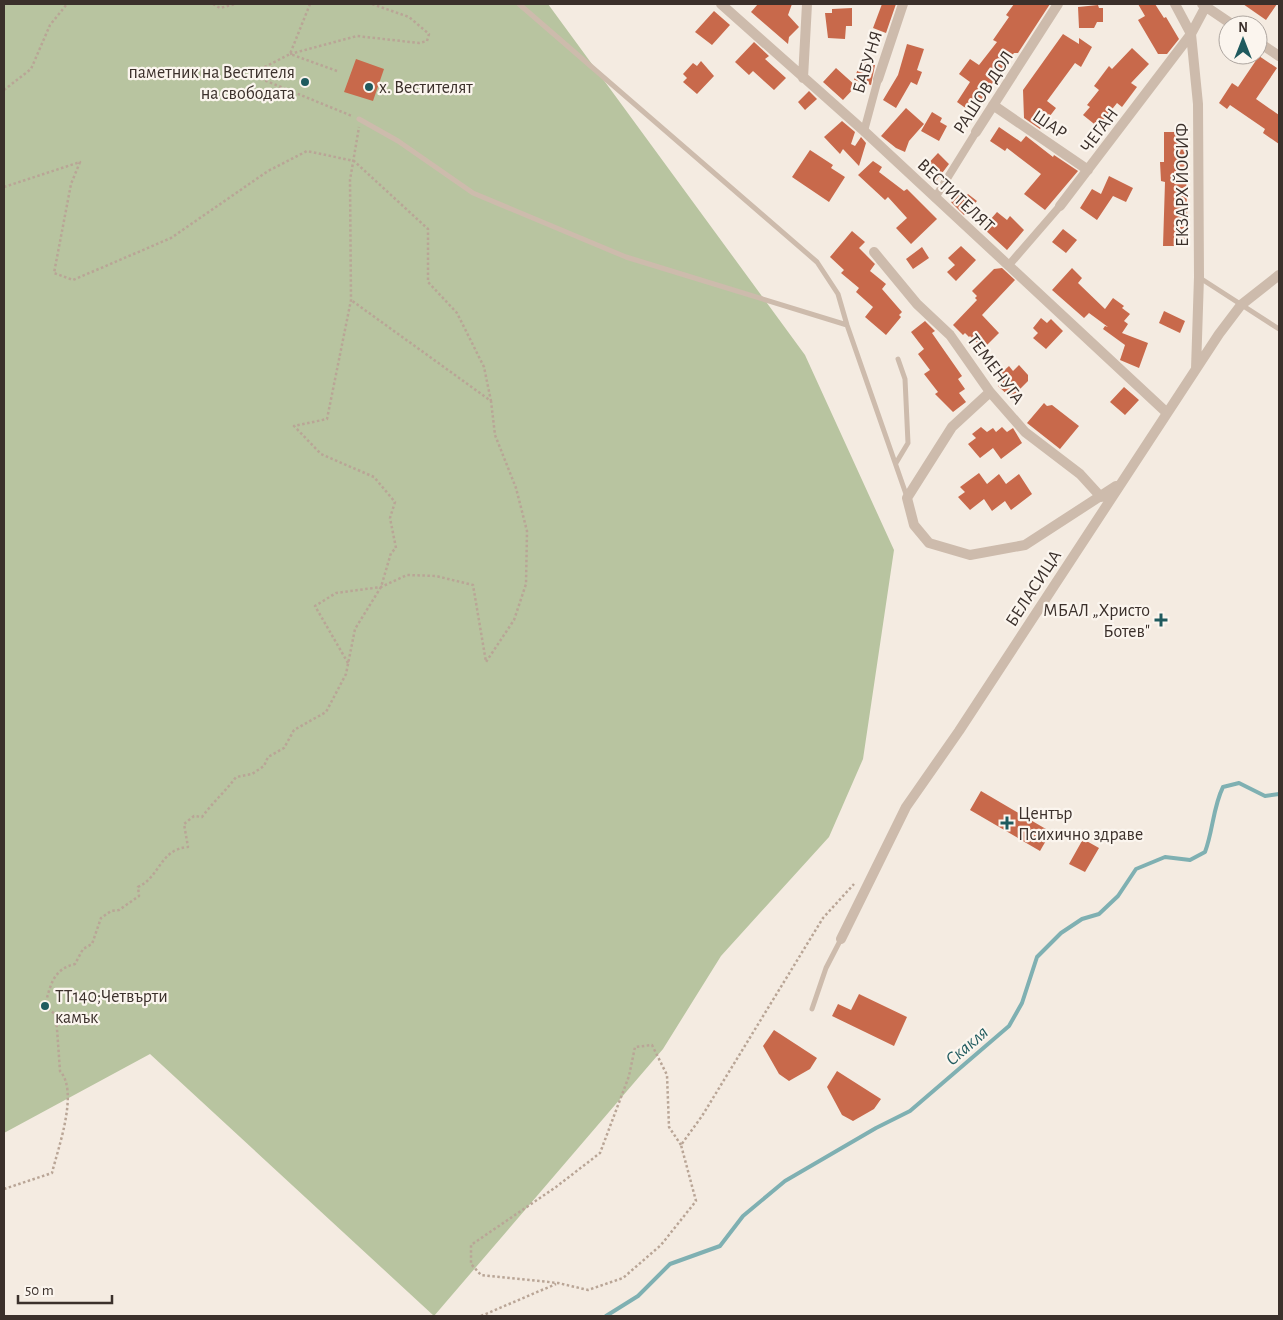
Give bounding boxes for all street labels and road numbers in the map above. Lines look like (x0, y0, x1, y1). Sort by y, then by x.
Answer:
street label: БАБУНЯ (850, 29, 886, 96)
street label: РАШОВ ДОЛ (950, 48, 1017, 137)
street label: ЧЕГАН (1078, 105, 1122, 156)
street label: ШАР (1029, 107, 1070, 143)
street label: ЕКЗАРХ ЙОСИФ (1172, 123, 1192, 247)
street label: ВЕСТИТЕЛЯТ (913, 156, 998, 236)
street label: ТЕМЕНУГА (963, 331, 1027, 408)
street label: БЕЛАСИЦА (1003, 547, 1065, 630)

